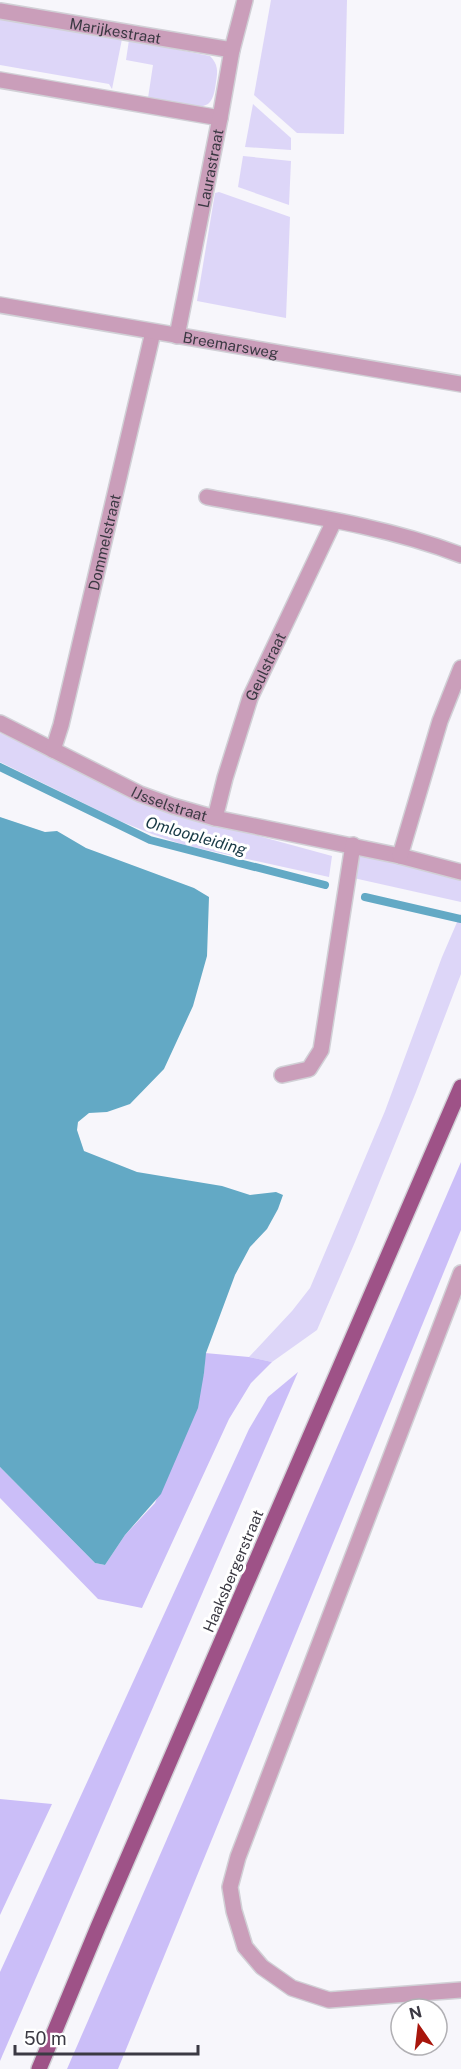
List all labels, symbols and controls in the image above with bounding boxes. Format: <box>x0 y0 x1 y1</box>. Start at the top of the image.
street label: Marijkestraat <box>68 14 163 46</box>
street label: Laurastraat <box>194 127 226 209</box>
street label: Breemarsweg <box>181 328 280 361</box>
street label: Dommelstraat <box>84 492 123 592</box>
street label: Geulstraat <box>242 629 289 703</box>
street label: IJsselstraat <box>129 783 210 824</box>
water label: Omloopleiding <box>143 813 249 860</box>
street label: Haaksbergerstraat <box>200 1507 267 1635</box>
north arrow <box>389 1997 449 2057</box>
text: N <box>407 2002 424 2024</box>
scale bar <box>15 2018 198 2056</box>
text: 50 m <box>24 2028 67 2049</box>

